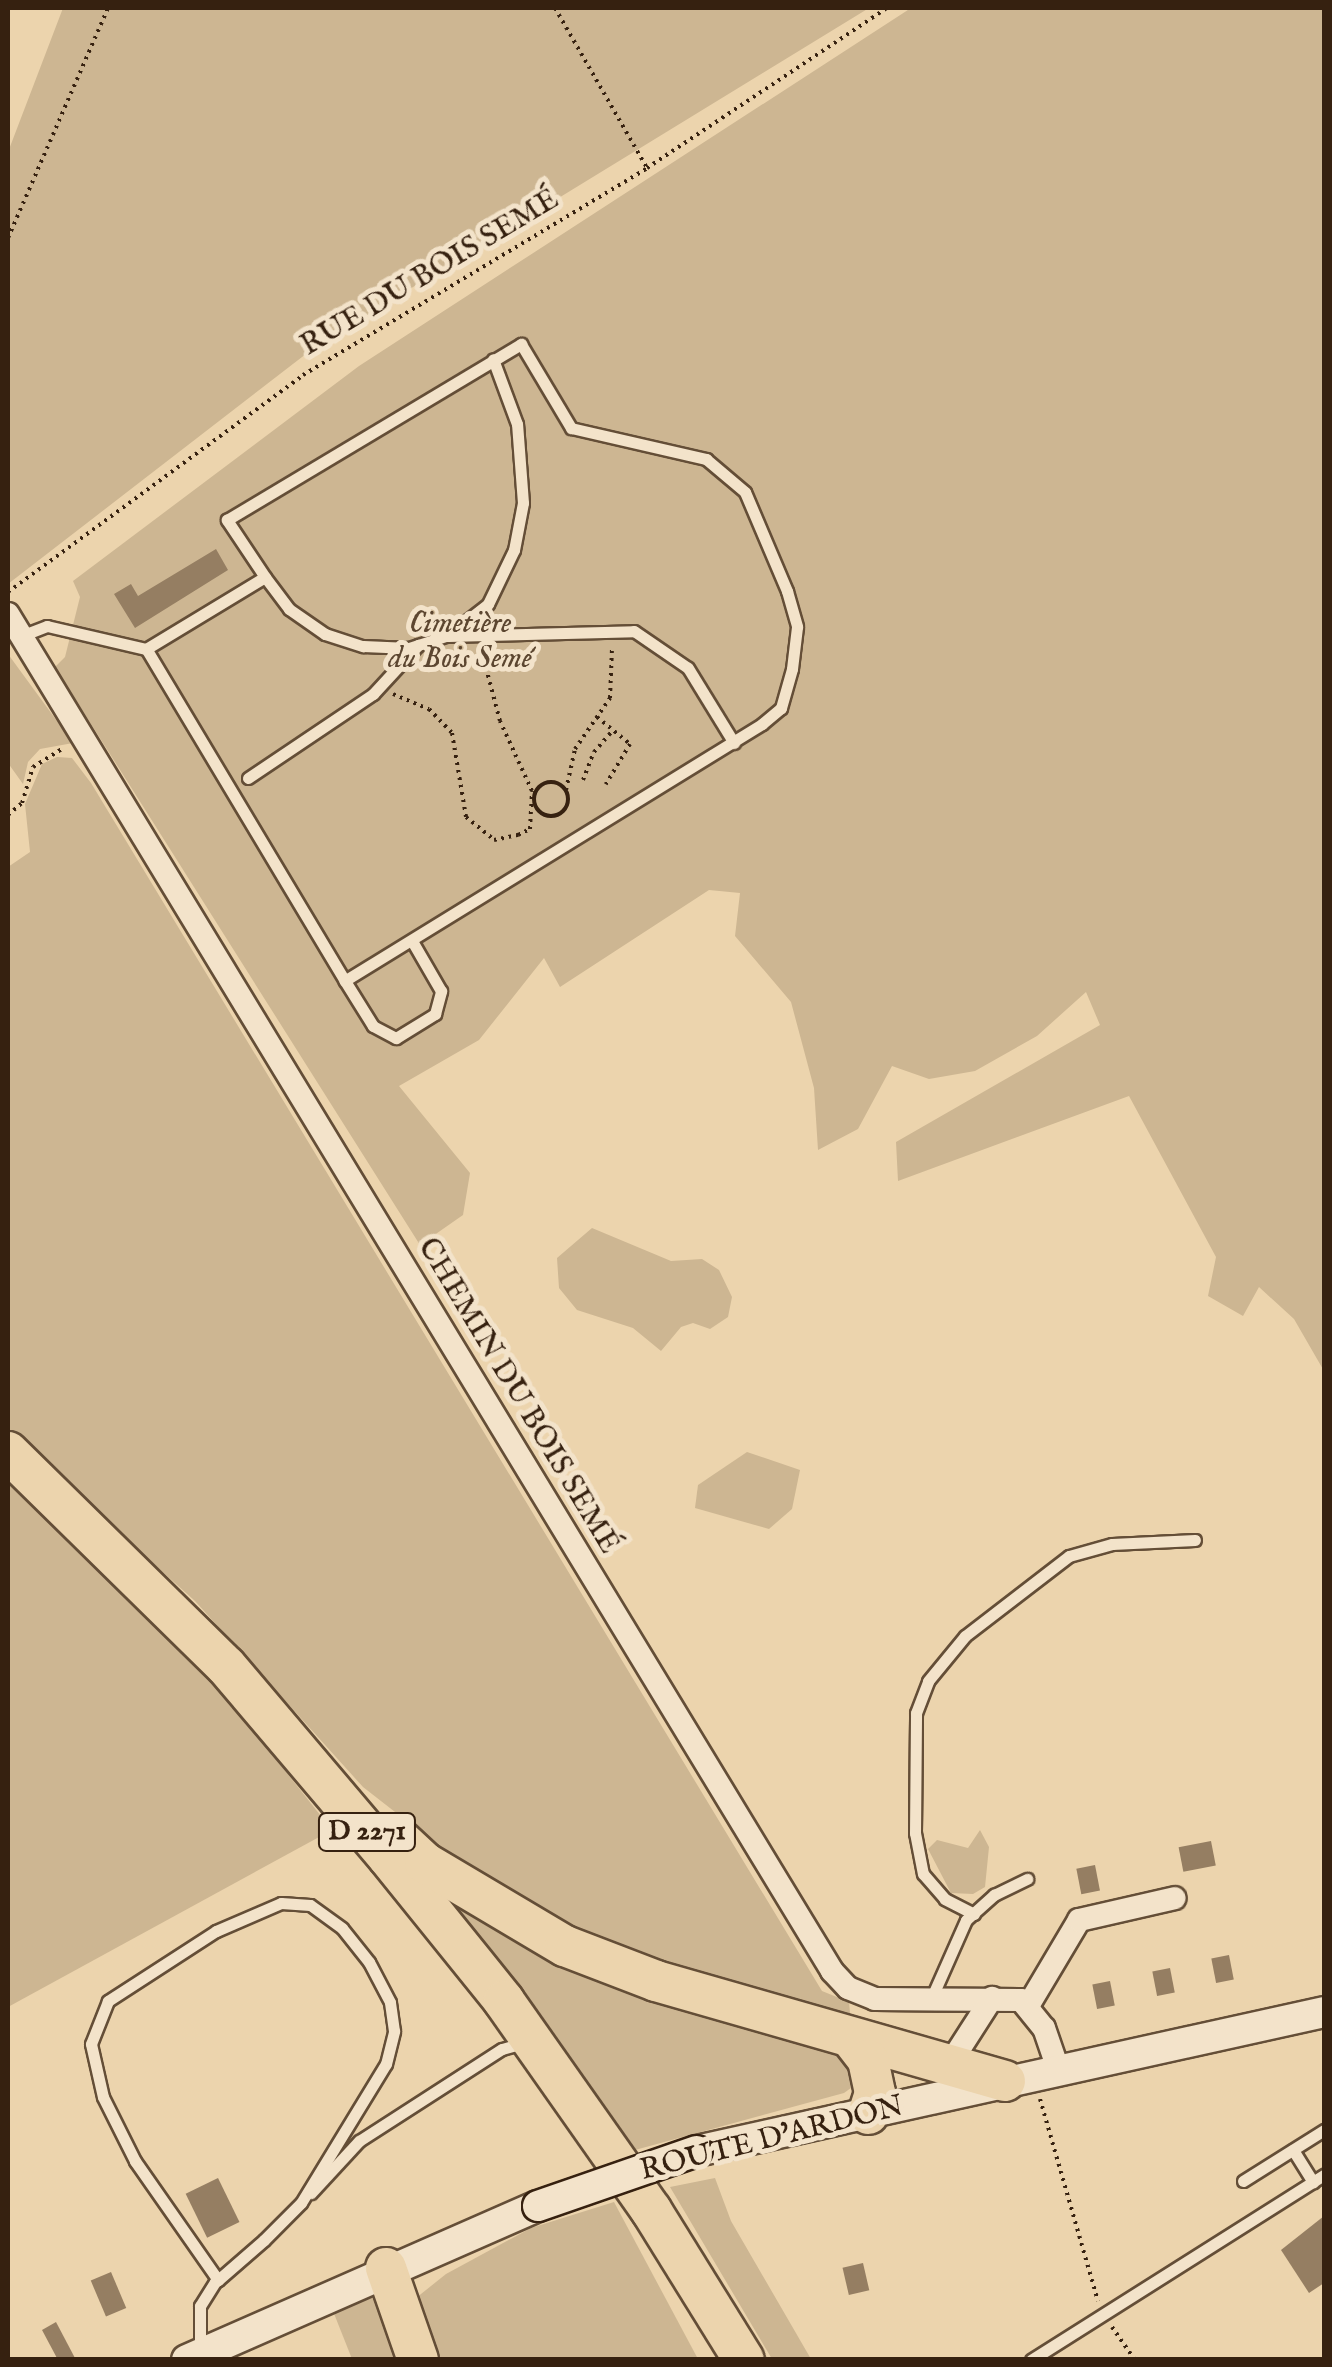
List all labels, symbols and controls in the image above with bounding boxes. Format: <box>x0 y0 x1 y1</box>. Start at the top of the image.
street label: RUE DU BOIS SEMÉ <box>295 182 565 364</box>
park label: Cimetière du Bois Semé <box>388 606 532 676</box>
street label: CHEMIN DU BOIS SEMÉ <box>409 1232 627 1560</box>
road number: D 2271 <box>317 1809 417 1855</box>
street label: ROUTE D'ARDON <box>637 2089 907 2189</box>

